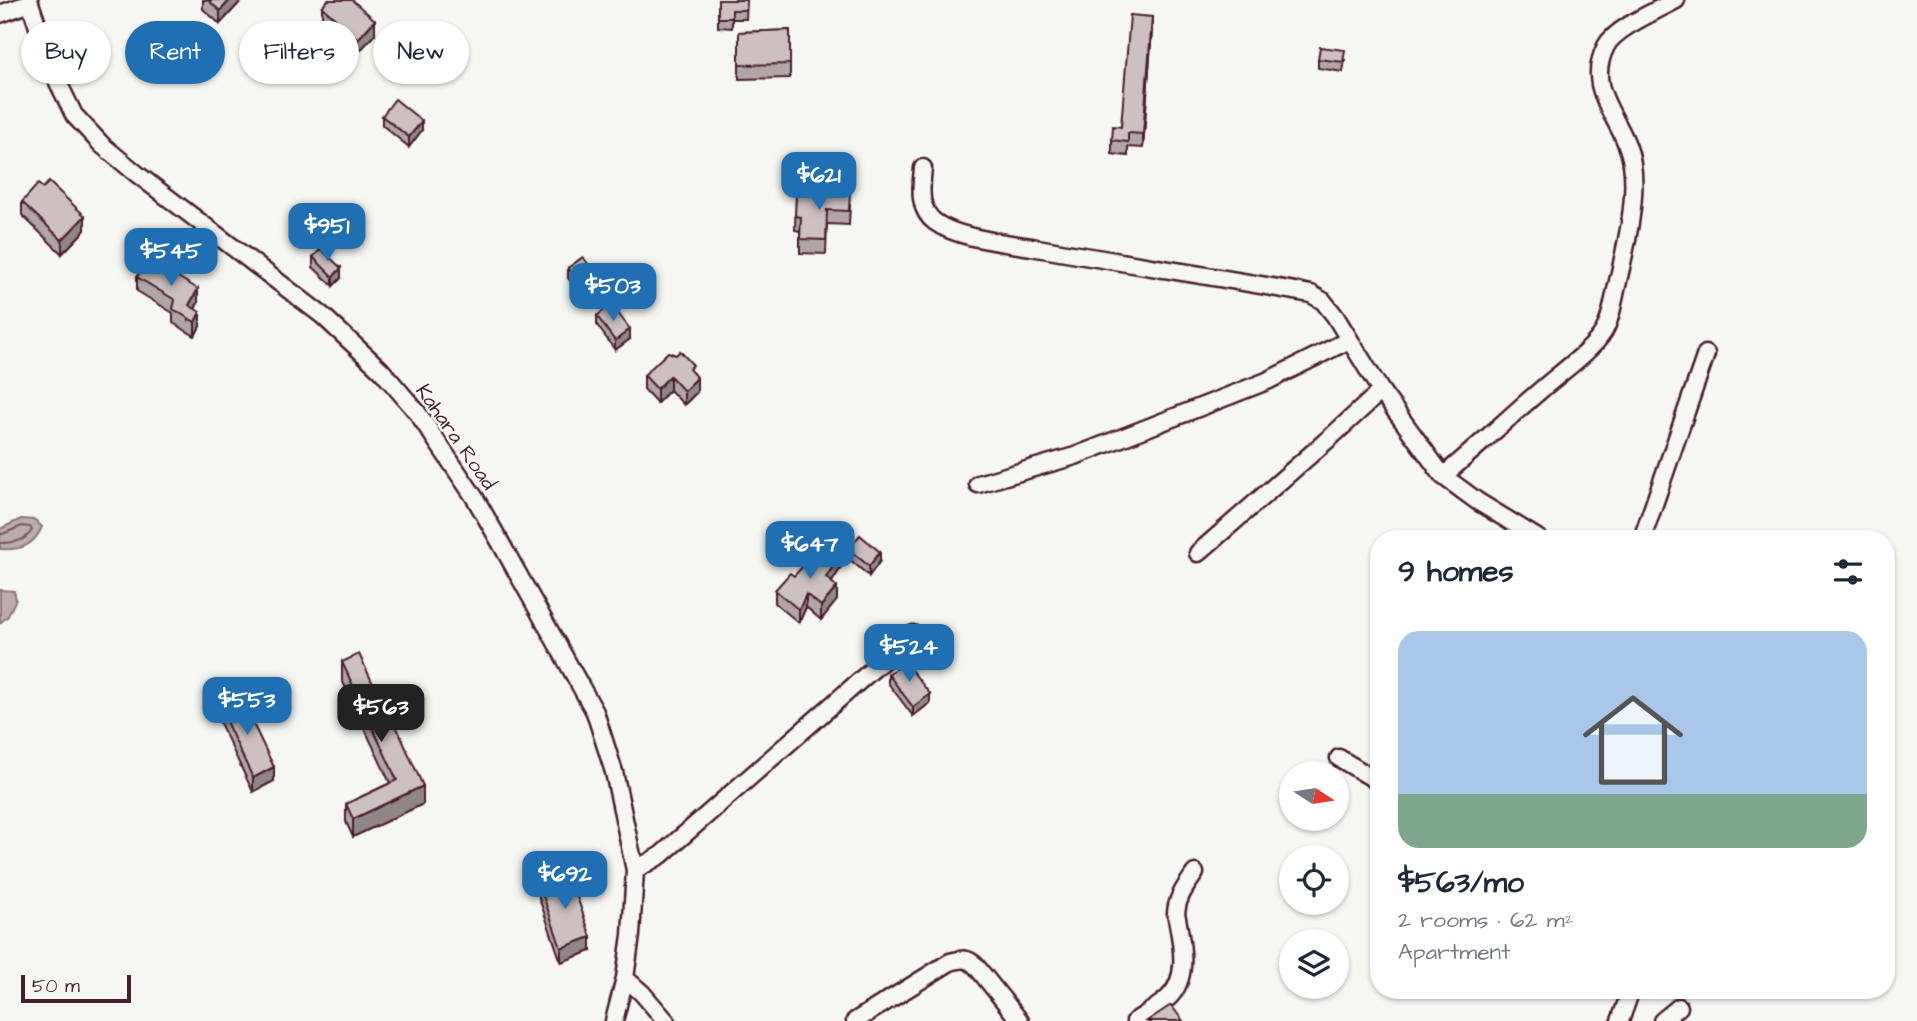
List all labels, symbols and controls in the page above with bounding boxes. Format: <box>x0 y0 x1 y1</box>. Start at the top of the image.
chip: Buy <box>21 21 111 84</box>
chip: Rent <box>125 21 225 84</box>
chip: Filters <box>239 21 359 84</box>
chip: New <box>373 21 469 84</box>
pin: $621 <box>778 152 860 212</box>
text: $621 <box>797 159 841 191</box>
pin: $951 <box>286 204 368 263</box>
text: $951 <box>304 210 350 242</box>
pin: $545 <box>130 229 212 288</box>
text: $545 <box>140 235 202 267</box>
pin: $503 <box>572 264 654 323</box>
text: $503 <box>585 270 641 302</box>
street label: Kahara Road <box>409 378 503 496</box>
pin: $647 <box>769 522 851 581</box>
text: $647 <box>781 528 839 560</box>
text: 9 homes <box>1398 551 1513 593</box>
icon: filters <box>1829 553 1867 591</box>
pin: $524 <box>868 624 950 684</box>
text: $524 <box>880 631 938 663</box>
icon: home <box>1570 677 1696 803</box>
pin: $553 <box>206 678 288 737</box>
text: $553 <box>218 684 276 716</box>
pin: $563 <box>340 684 422 744</box>
text: $563 <box>353 691 409 723</box>
north arrow <box>1279 761 1349 831</box>
map controls <box>1279 761 1349 999</box>
button: locate <box>1279 845 1349 915</box>
pin: $692 <box>524 852 606 911</box>
text: $692 <box>538 858 592 890</box>
text: $563/mo <box>1398 862 1524 904</box>
text: 2 rooms · 62 m² <box>1398 904 1573 936</box>
button: layers <box>1279 929 1349 999</box>
text: Apartment <box>1398 936 1510 968</box>
scale bar <box>21 972 131 1004</box>
text: 50 m <box>32 973 80 1000</box>

